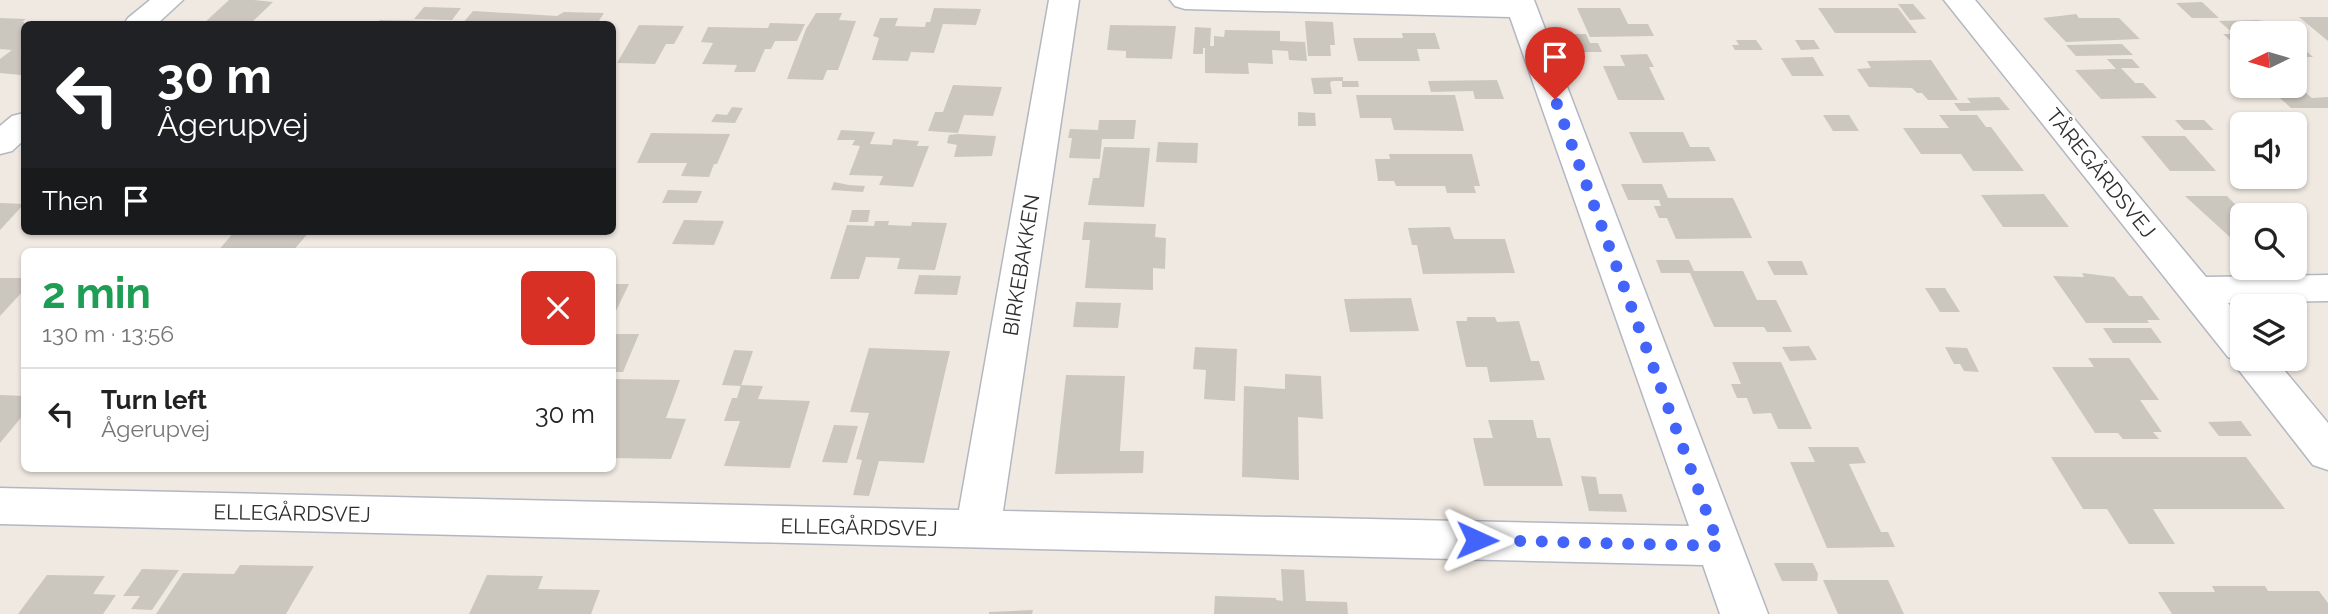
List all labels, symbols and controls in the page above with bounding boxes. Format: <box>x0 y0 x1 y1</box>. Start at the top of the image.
north arrow <box>2230 21 2306 98</box>
map controls <box>2230 21 2307 371</box>
pin <box>1525 27 1585 99</box>
icon: arrive <box>1536 38 1574 76</box>
text: 30 m <box>157 47 272 104</box>
icon: left <box>42 49 133 140</box>
street label: TÅREGÅRDSVEJ <box>2041 103 2161 243</box>
text: Ågerupvej <box>157 106 309 143</box>
button: sound <box>2230 112 2307 189</box>
icon: arrive <box>117 182 155 220</box>
text: Then <box>42 186 103 216</box>
street label: BIRKEBAKKEN <box>997 192 1045 338</box>
button: search <box>2230 203 2307 280</box>
text: 2 min <box>42 269 151 318</box>
button: close <box>521 271 595 345</box>
button: layers <box>2230 294 2307 371</box>
text: 130 m · 13:56 <box>42 320 174 347</box>
text: Turn left <box>101 385 207 415</box>
icon: left <box>42 395 80 433</box>
text: 30 m <box>535 399 595 429</box>
text: Ågerupvej <box>101 415 210 442</box>
street label: ELLEGÅRDSVEJ <box>213 499 371 527</box>
position arrow <box>1440 503 1514 577</box>
street label: ELLEGÅRDSVEJ <box>780 513 938 541</box>

